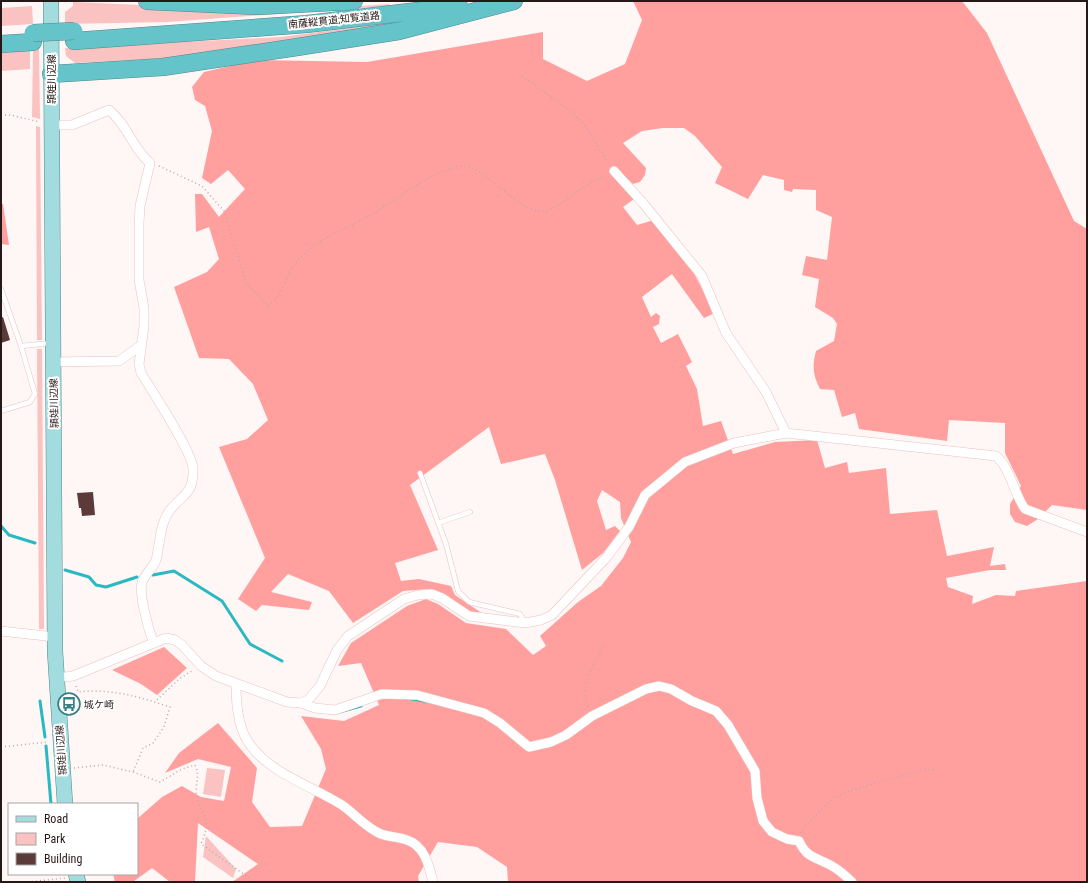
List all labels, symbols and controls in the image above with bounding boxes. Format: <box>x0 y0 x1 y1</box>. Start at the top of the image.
street label: 南薩縦貫道;知覧道路 <box>288 10 380 30</box>
street label: 頴娃川辺線 <box>46 54 57 104</box>
street label: 頴娃川辺線 <box>48 378 60 428</box>
bus stop icon: 城ケ崎 <box>56 691 82 717</box>
place label: 城ケ崎 <box>84 699 114 710</box>
street label: 頴娃川辺線 <box>54 725 68 775</box>
legend <box>8 803 138 875</box>
text: Road <box>44 812 68 826</box>
text: Park <box>44 832 66 846</box>
text: Building <box>44 852 82 866</box>

